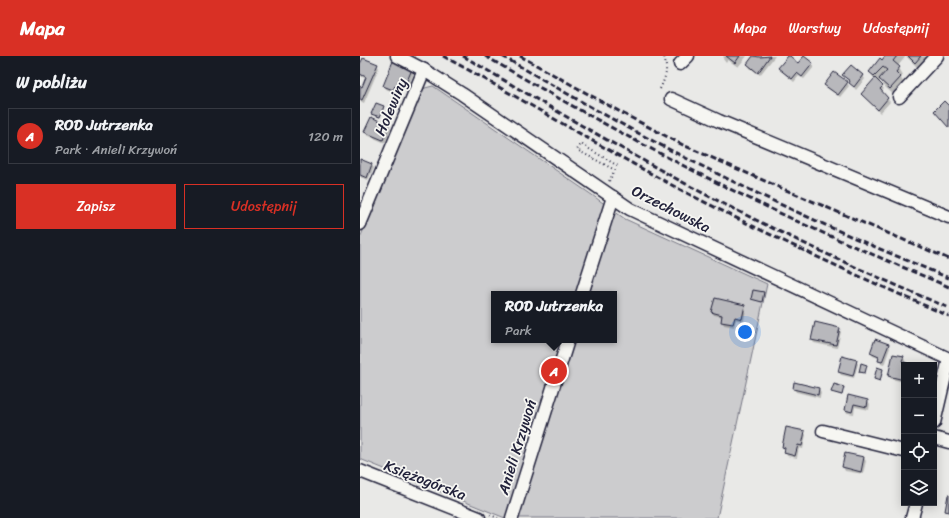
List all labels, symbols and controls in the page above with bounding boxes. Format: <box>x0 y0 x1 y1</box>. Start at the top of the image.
text: Mapa <box>20 12 65 45</box>
text: Mapa <box>734 16 766 41</box>
text: Warstwy <box>788 16 841 41</box>
text: Udostępnij <box>863 16 929 41</box>
text: W pobliżu <box>16 67 87 97</box>
street label: Holewiny <box>367 74 415 140</box>
text: ROD Jutrzenka <box>55 112 153 138</box>
text: A <box>26 125 34 148</box>
text: 120 m <box>308 125 343 148</box>
text: Park · Anieli Krzywoń <box>55 138 177 161</box>
street label: Orzechowska <box>627 178 715 240</box>
button: Zapisz <box>16 184 176 229</box>
button: Udostępnij <box>184 184 344 229</box>
popup <box>491 291 617 343</box>
text: ROD Jutrzenka <box>505 293 603 319</box>
text: Park <box>505 319 532 342</box>
your location <box>735 322 755 342</box>
pin: A <box>541 356 567 386</box>
map controls <box>901 362 937 506</box>
button: + <box>901 362 937 398</box>
street label: Anieli Krzywoń <box>490 395 544 499</box>
button: − <box>901 398 937 434</box>
button: locate <box>901 434 937 470</box>
street label: Księżogórska <box>380 452 470 508</box>
button: layers <box>901 470 937 506</box>

